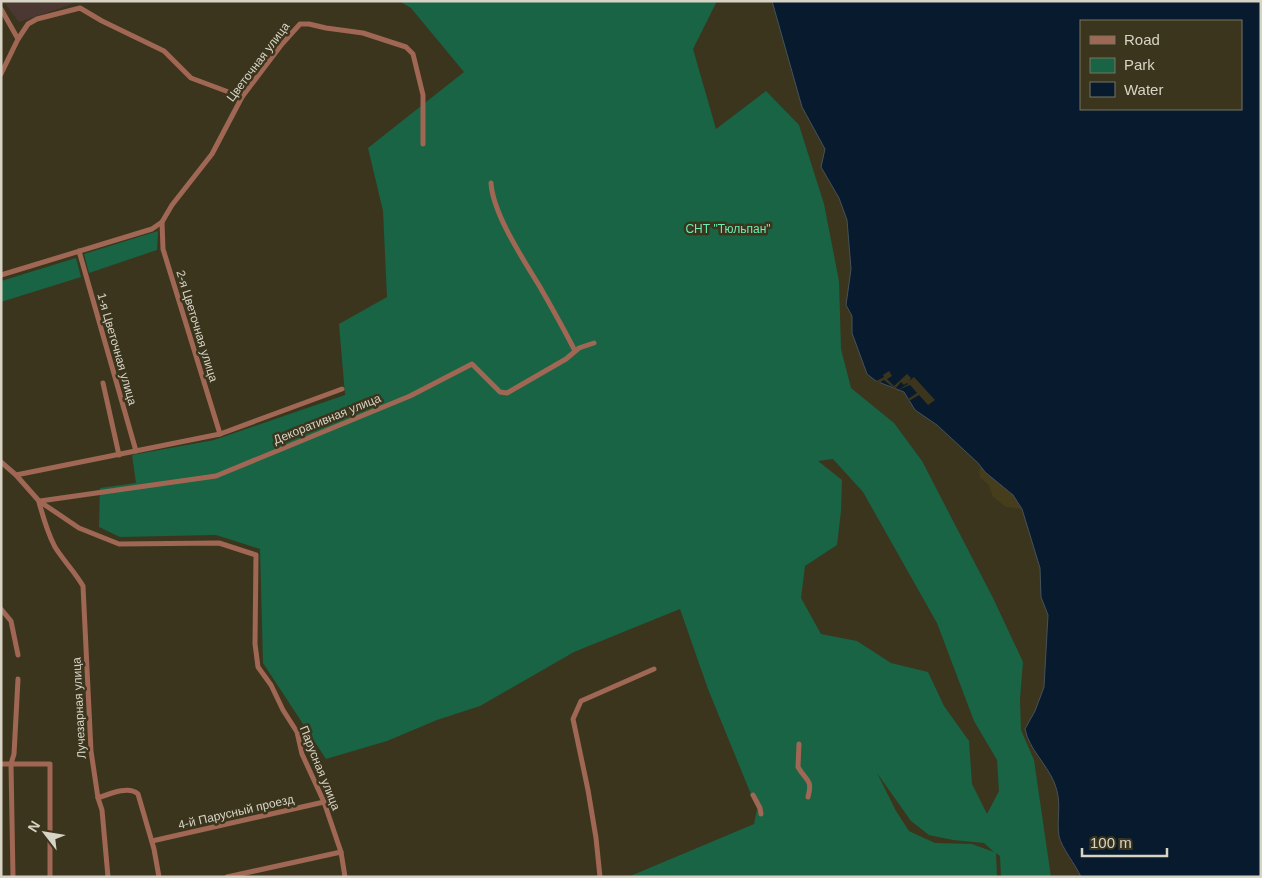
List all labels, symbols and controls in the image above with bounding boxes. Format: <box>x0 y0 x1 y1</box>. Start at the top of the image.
street label: Цветочная улица <box>224 19 293 104</box>
legend <box>1080 20 1242 110</box>
text: Road <box>1124 31 1160 48</box>
text: Park <box>1124 56 1155 73</box>
text: Water <box>1124 81 1163 98</box>
park label: СНТ "Тюльпан" <box>685 222 771 236</box>
street label: 2-я Цветочная улица <box>173 268 221 384</box>
street label: 1-я Цветочная улица <box>94 291 140 407</box>
street label: Декоративная улица <box>271 391 383 447</box>
street label: Лучезарная улица <box>69 657 89 759</box>
street label: Парусная улица <box>297 724 343 813</box>
street label: 4-й Парусный проезд <box>177 792 295 832</box>
north arrow <box>20 808 70 858</box>
text: N <box>24 818 43 835</box>
scale bar <box>1082 826 1167 858</box>
text: 100 m <box>1090 834 1132 851</box>

